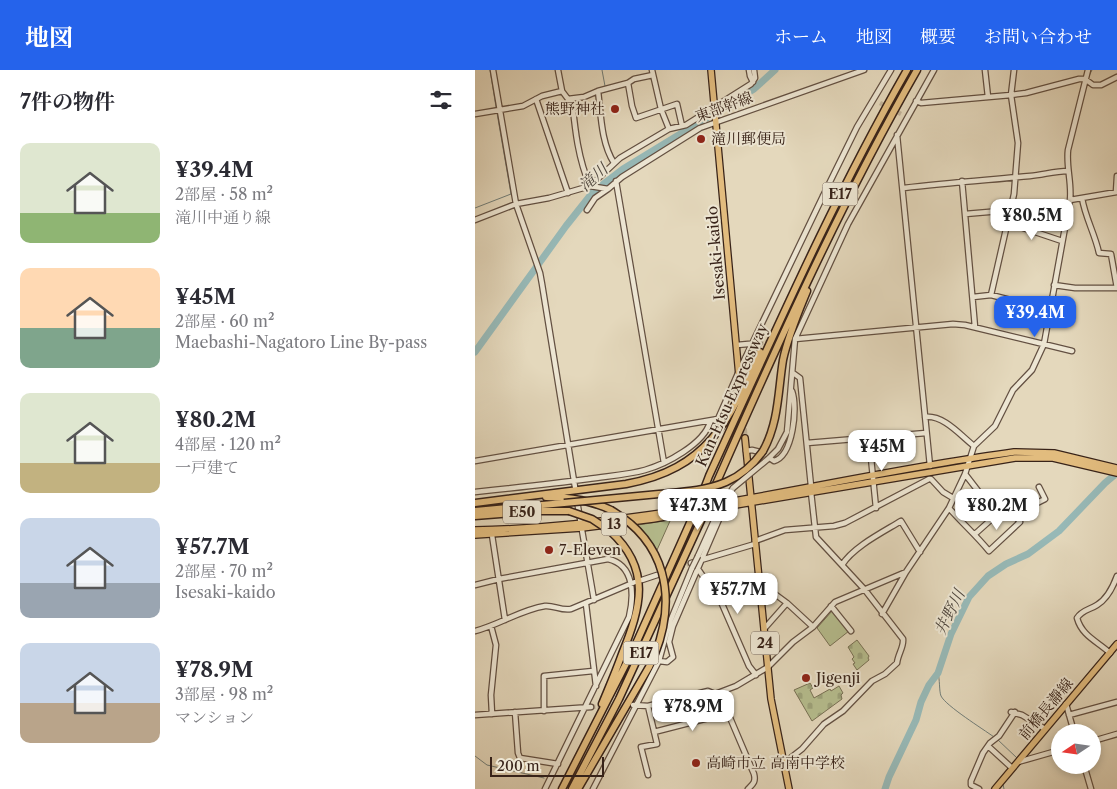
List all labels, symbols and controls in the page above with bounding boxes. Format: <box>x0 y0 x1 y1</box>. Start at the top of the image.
text: 地図 <box>25 23 73 52</box>
text: ホーム <box>774 26 828 48</box>
text: 地図 <box>856 26 892 48</box>
text: 概要 <box>920 26 956 48</box>
text: お問い合わせ <box>984 26 1092 48</box>
icon: filters <box>427 86 455 114</box>
street label: 東部幹線 <box>692 87 755 126</box>
text: 7件の物件 <box>20 89 115 114</box>
place label: 熊野神社 <box>545 99 605 118</box>
marker: 熊野神社 <box>609 103 621 115</box>
place label: 滝川郵便局 <box>711 129 786 148</box>
marker: 滝川郵便局 <box>695 133 707 145</box>
text: ¥39.4M <box>175 157 254 182</box>
water label: 滝川 <box>574 158 613 195</box>
icon: home <box>60 163 120 223</box>
road number: E17 <box>823 182 857 206</box>
text: 2部屋 · 58 m² <box>175 184 273 204</box>
pin: ¥80.5M <box>991 198 1073 241</box>
street label: Isesaki-kaido <box>702 205 729 301</box>
text: ¥80.5M <box>1001 205 1063 225</box>
text: 滝川中通り線 <box>175 207 271 227</box>
text: ¥45M <box>175 284 236 309</box>
icon: home <box>60 288 120 348</box>
pin: ¥39.4M <box>994 296 1076 338</box>
text: ¥39.4M <box>1005 302 1065 322</box>
text: 2部屋 · 60 m² <box>175 311 274 331</box>
street label: Kan-Etsu Expressway <box>691 320 772 469</box>
text: Maebashi-Nagatoro Line By-pass <box>175 332 427 352</box>
text: ¥80.2M <box>175 407 256 432</box>
icon: home <box>60 413 120 473</box>
pin: ¥45M <box>852 430 912 472</box>
text: 4部屋 · 120 m² <box>175 434 281 454</box>
text: ¥45M <box>859 436 905 456</box>
text: 一戸建て <box>175 457 239 477</box>
pin: ¥47.3M <box>657 488 739 531</box>
pin: ¥80.2M <box>956 488 1038 531</box>
text: ¥47.3M <box>669 495 727 515</box>
text: ¥80.2M <box>966 495 1028 515</box>
road number: E50 <box>503 501 541 524</box>
road number: 13 <box>601 512 627 536</box>
text: ¥57.7M <box>175 534 250 559</box>
icon: home <box>60 538 120 598</box>
place label: 7-Eleven <box>559 540 622 559</box>
marker: 7-Eleven <box>543 544 555 556</box>
text: 2部屋 · 70 m² <box>175 561 273 581</box>
pin: ¥57.7M <box>697 572 779 615</box>
text: ¥57.7M <box>710 579 766 599</box>
text: Isesaki-kaido <box>175 582 275 602</box>
water label: 井野川 <box>929 584 969 638</box>
road number: 24 <box>751 632 779 654</box>
road number: E17 <box>623 642 659 664</box>
text: ¥78.9M <box>175 657 253 682</box>
icon: home <box>60 663 120 723</box>
place label: Jigenji <box>814 668 861 687</box>
marker: Jigenji <box>800 672 812 684</box>
street label: 前橋長瀞線 <box>1014 674 1077 744</box>
text: 3部屋 · 98 m² <box>175 684 273 704</box>
pin: ¥78.9M <box>652 690 734 732</box>
text: ¥78.9M <box>663 696 723 716</box>
text: マンション <box>175 707 254 727</box>
north arrow <box>1051 724 1101 774</box>
map controls <box>1051 724 1101 774</box>
place label: 高崎市立 高南中学校 <box>706 753 845 772</box>
scale bar <box>490 754 604 777</box>
text: 200 m <box>497 757 540 775</box>
marker: 高崎市立 高南中学校 <box>690 757 702 769</box>

